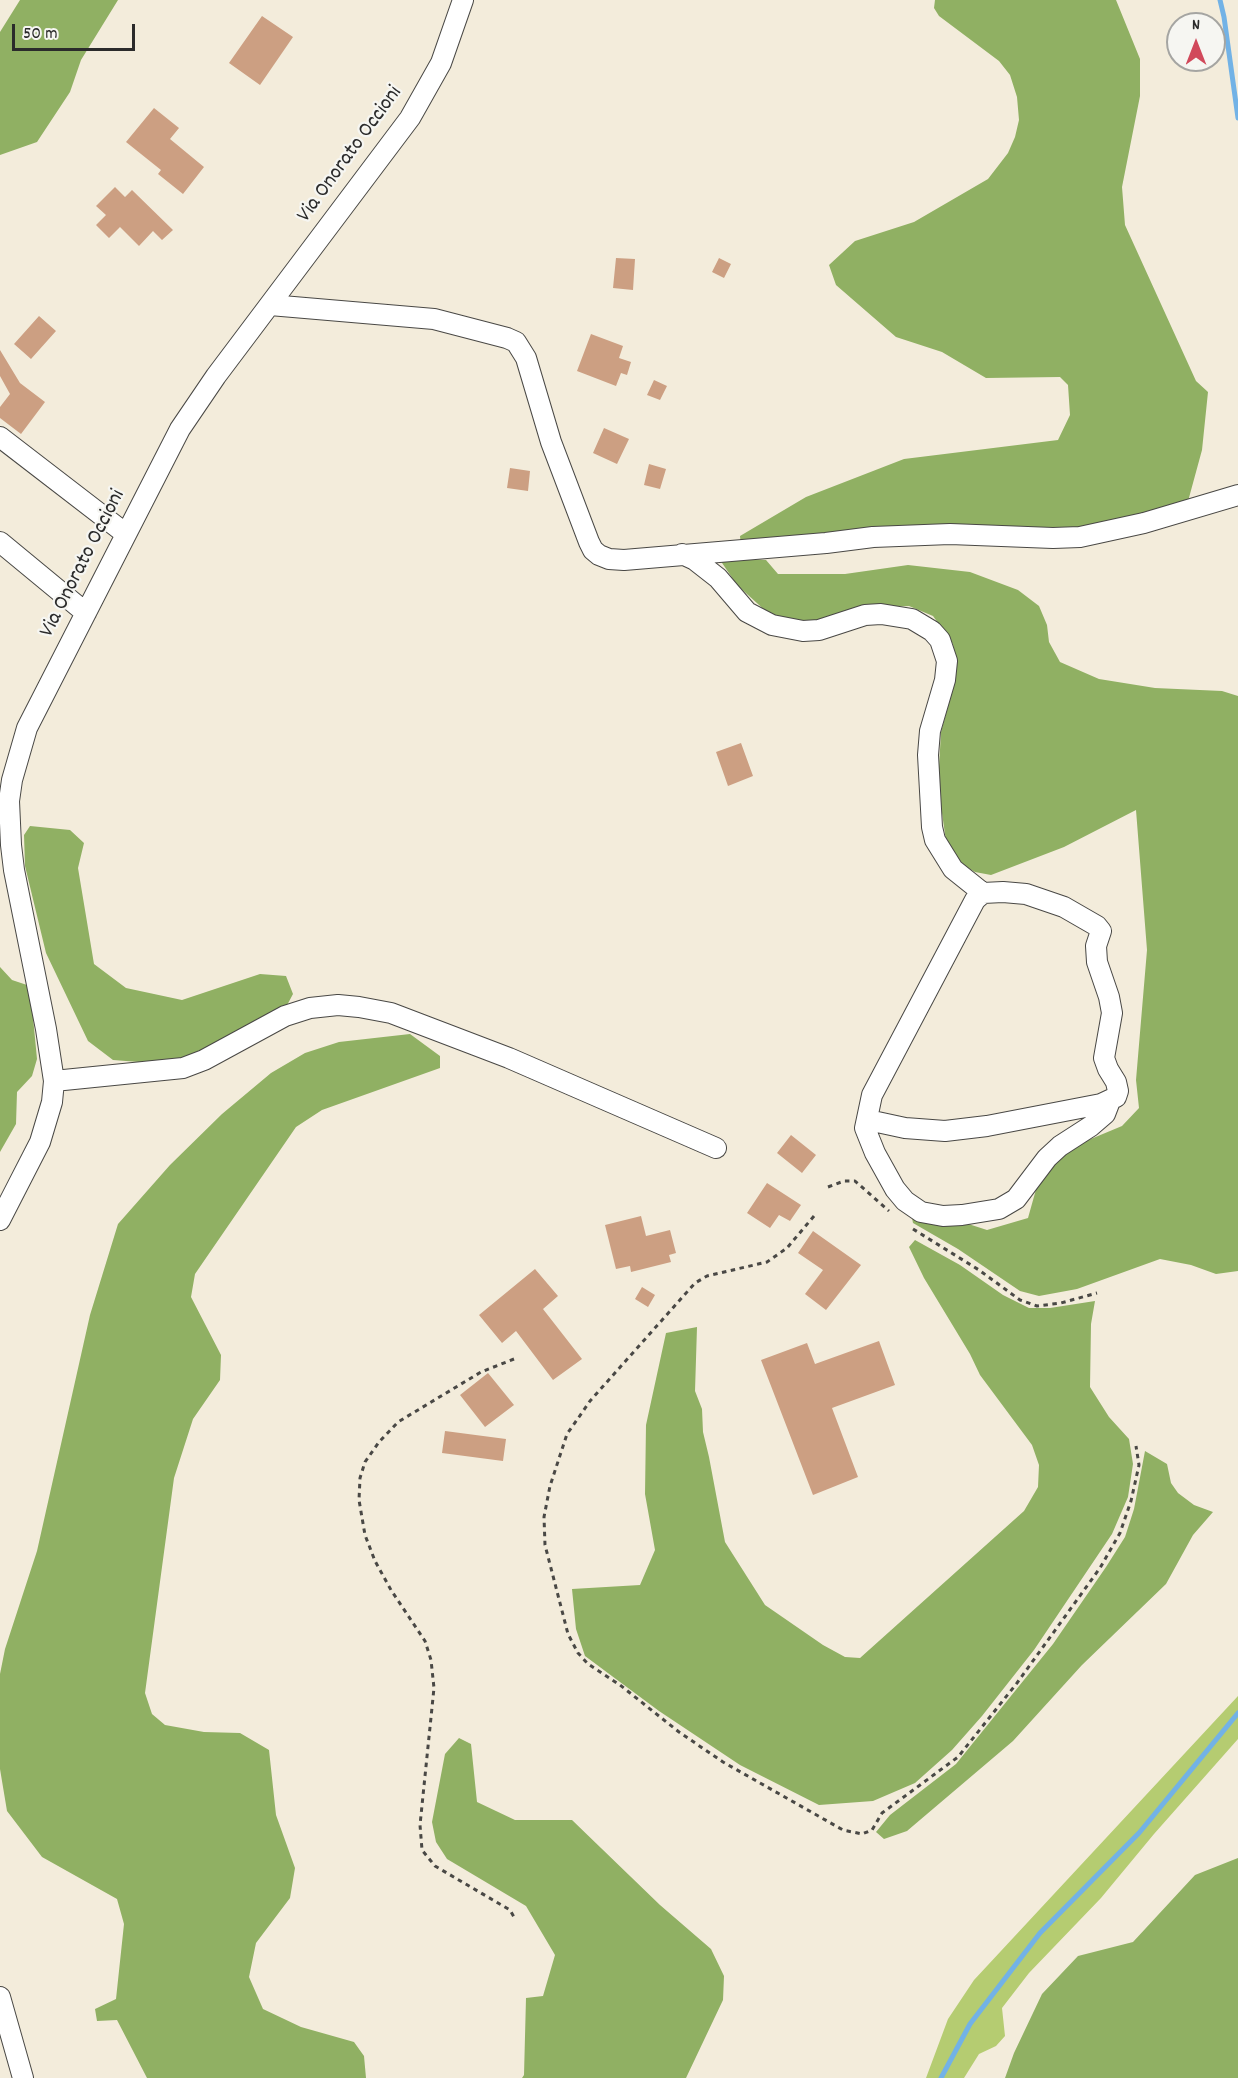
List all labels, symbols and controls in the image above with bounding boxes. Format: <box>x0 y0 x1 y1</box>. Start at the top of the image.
scale bar <box>15 12 138 50</box>
north arrow <box>1166 12 1226 72</box>
text: N <box>1192 14 1200 37</box>
text: 50 m <box>23 22 58 47</box>
street label: Via Onorato Occioni <box>293 82 409 228</box>
street label: Via Onorato Occioni <box>35 486 133 642</box>

